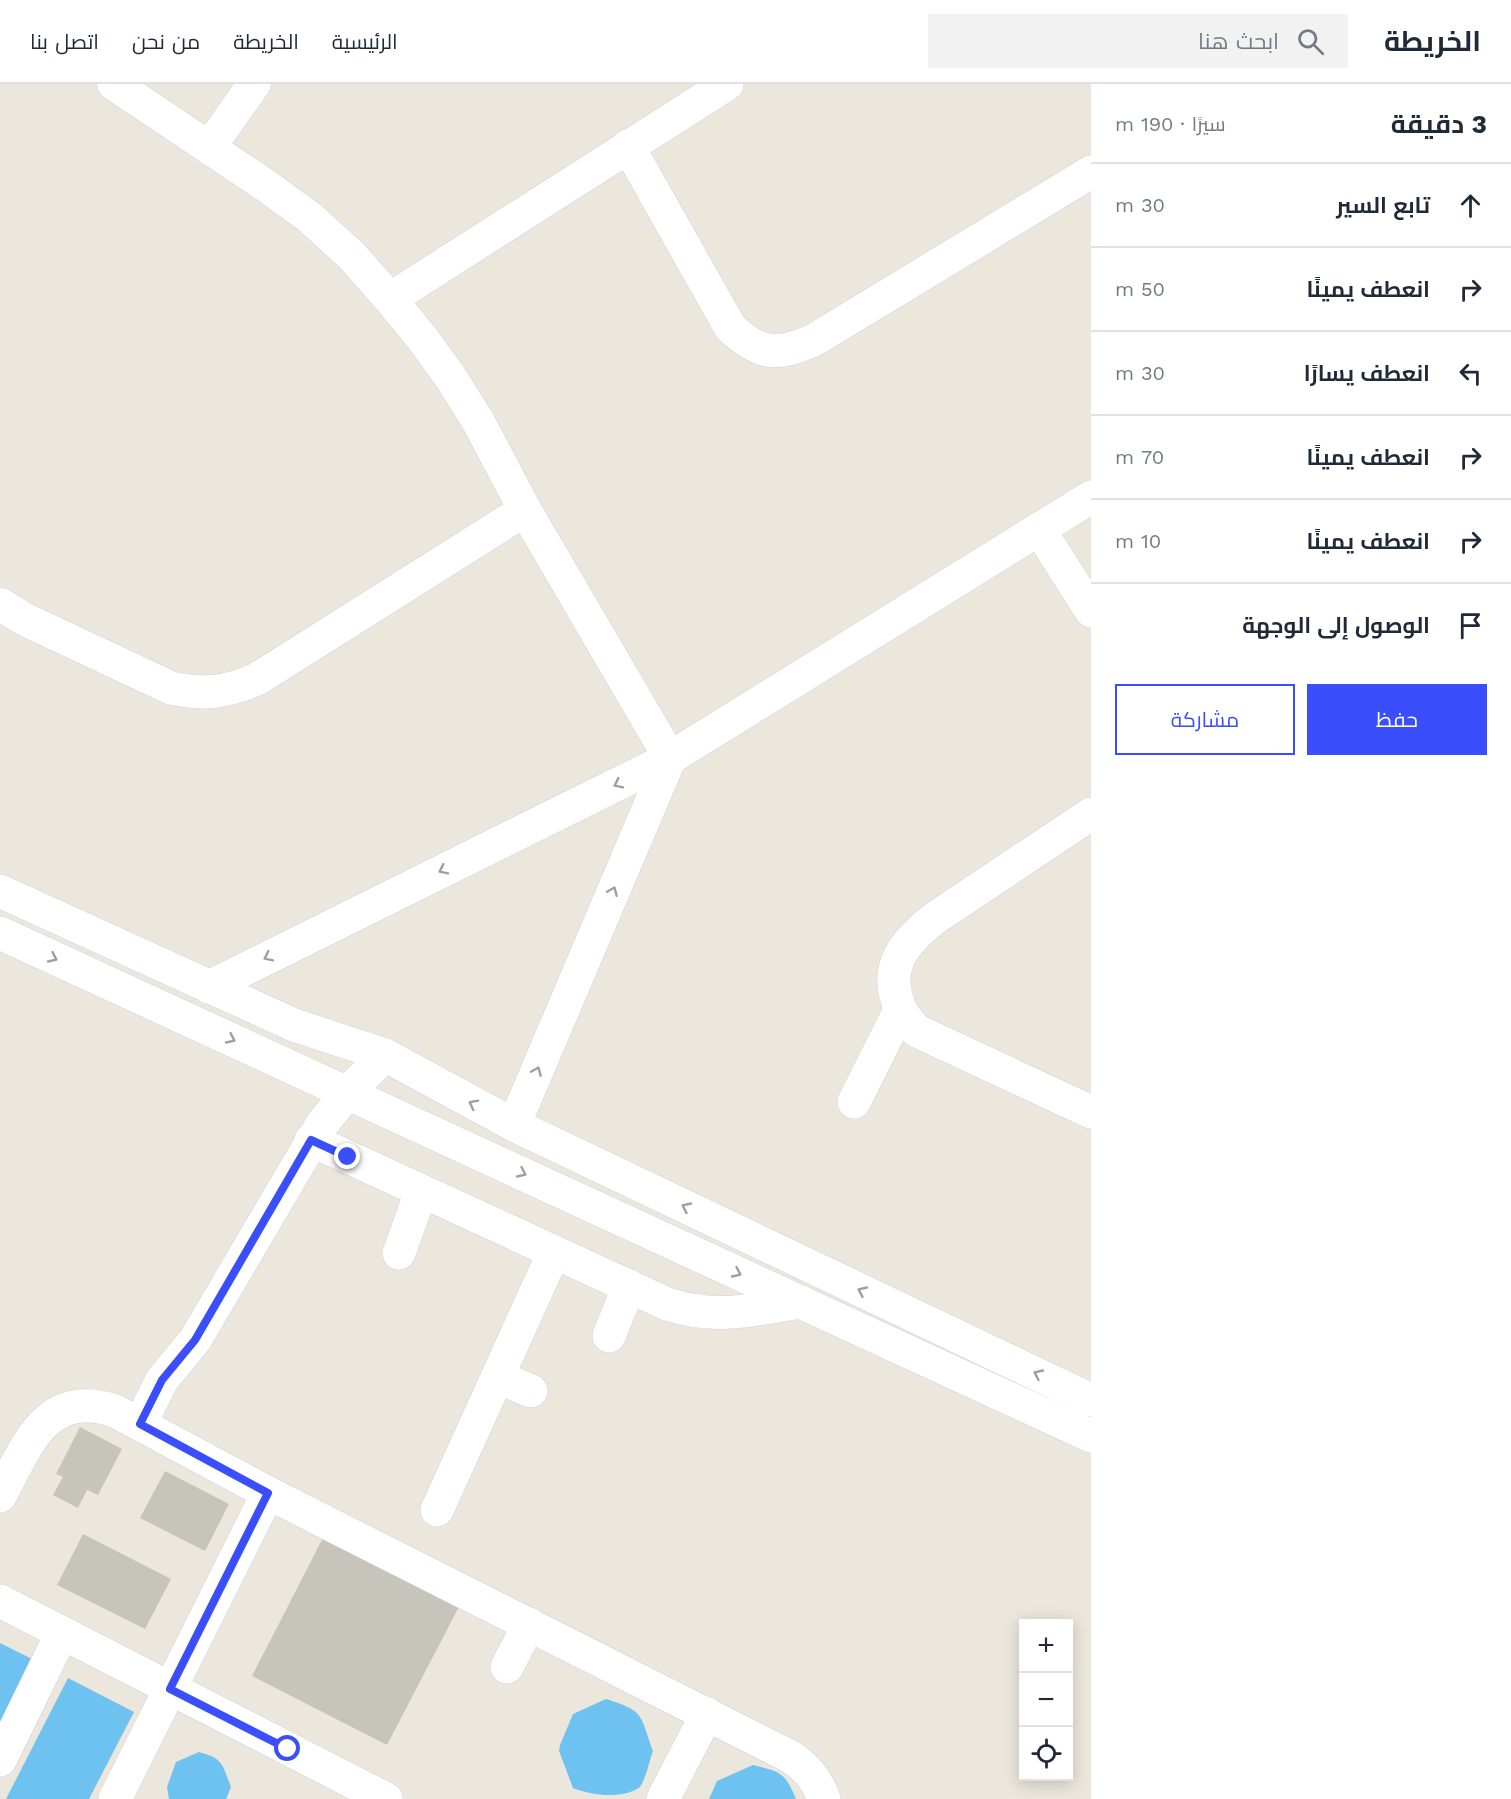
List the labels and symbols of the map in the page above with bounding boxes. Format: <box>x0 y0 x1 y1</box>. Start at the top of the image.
one-way arrow <box>613 776 624 788</box>
one-way arrow <box>438 863 449 875</box>
one-way arrow <box>606 887 618 898</box>
one-way arrow <box>47 950 58 962</box>
one-way arrow <box>264 950 275 961</box>
one-way arrow <box>224 1031 235 1043</box>
one-way arrow <box>530 1066 542 1077</box>
one-way arrow <box>468 1099 479 1111</box>
route end <box>334 1143 360 1169</box>
one-way arrow <box>516 1165 527 1177</box>
one-way arrow <box>682 1202 693 1214</box>
one-way arrow <box>731 1265 742 1277</box>
one-way arrow <box>858 1286 869 1298</box>
one-way arrow <box>1034 1370 1045 1382</box>
route start <box>274 1735 300 1761</box>

